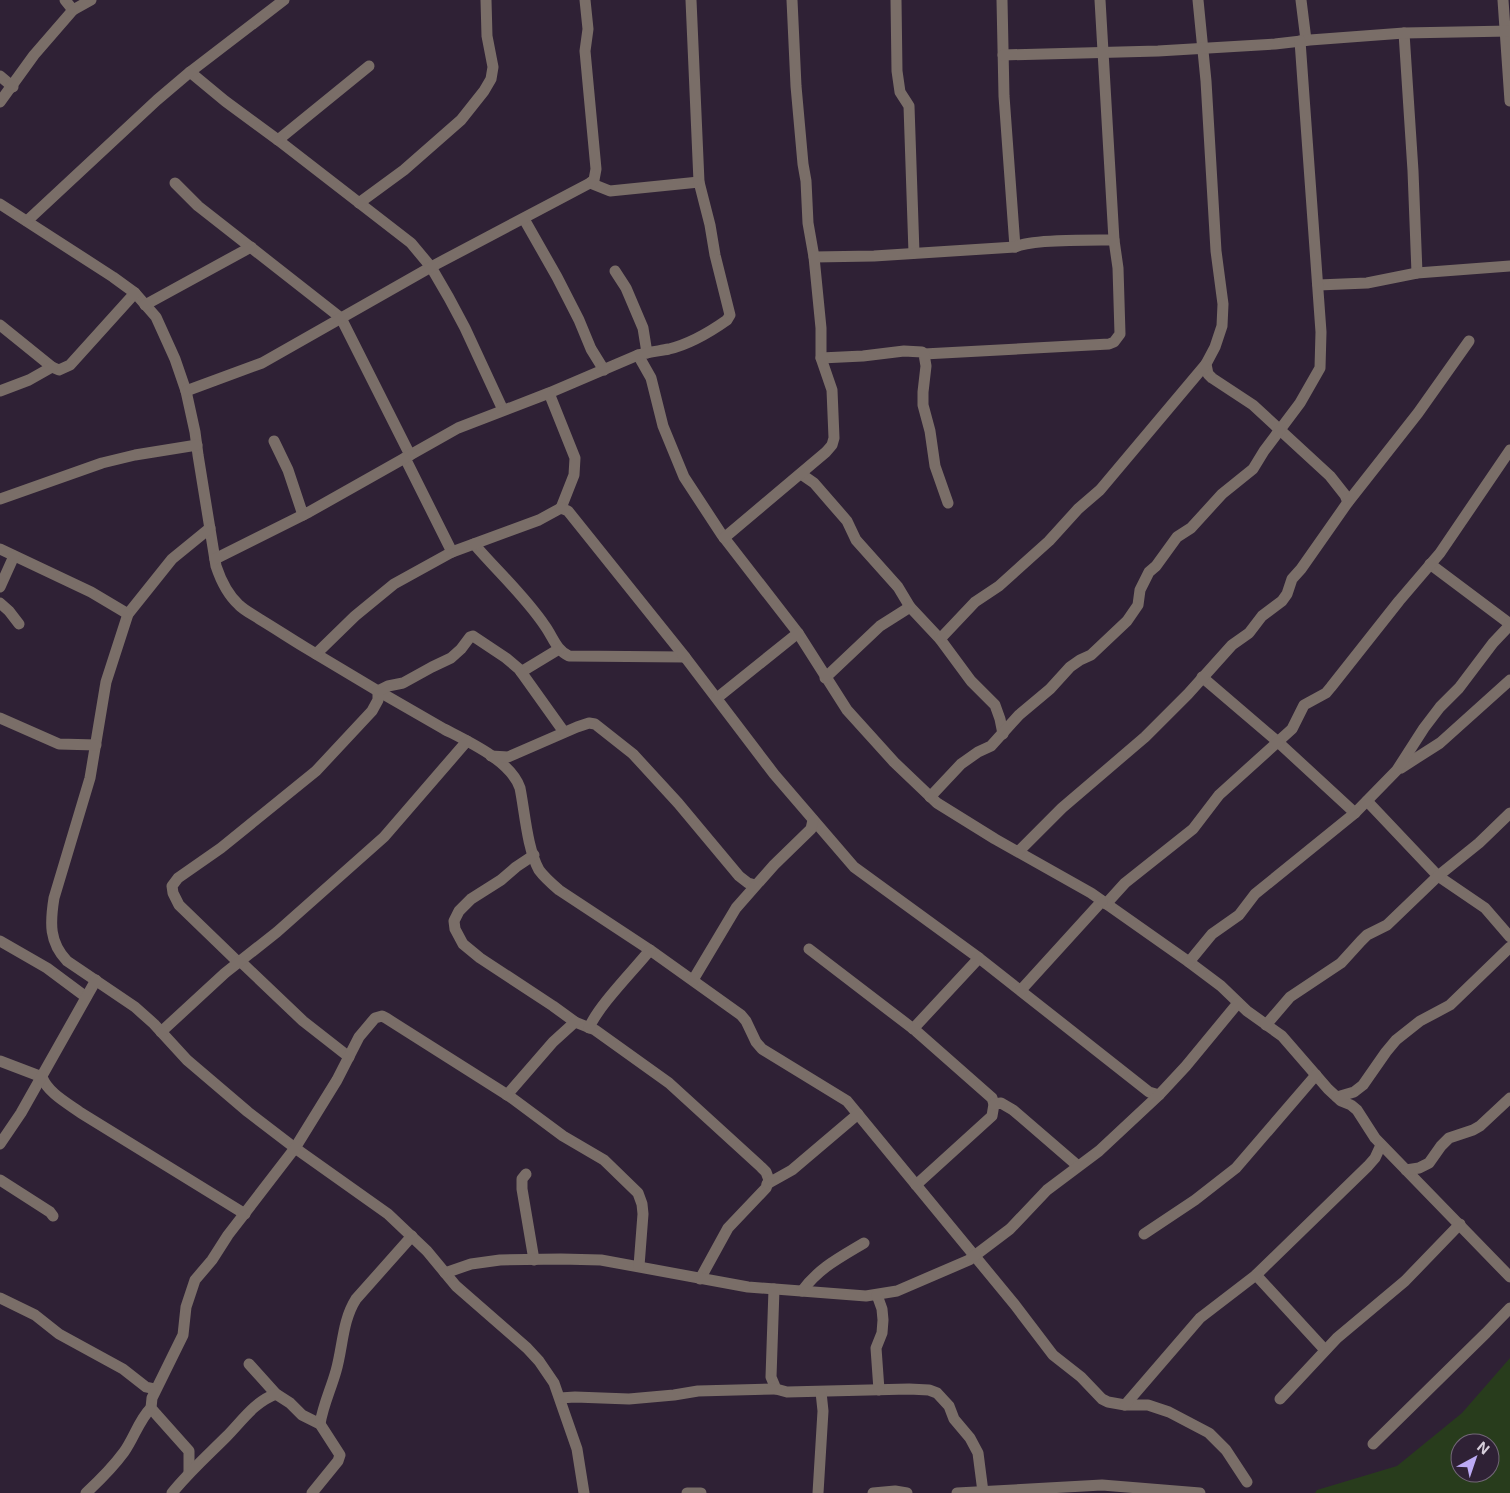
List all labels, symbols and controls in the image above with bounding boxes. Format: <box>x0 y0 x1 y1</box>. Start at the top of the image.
north arrow <box>1450 1433 1500 1483</box>
text: N <box>1474 1438 1493 1458</box>

